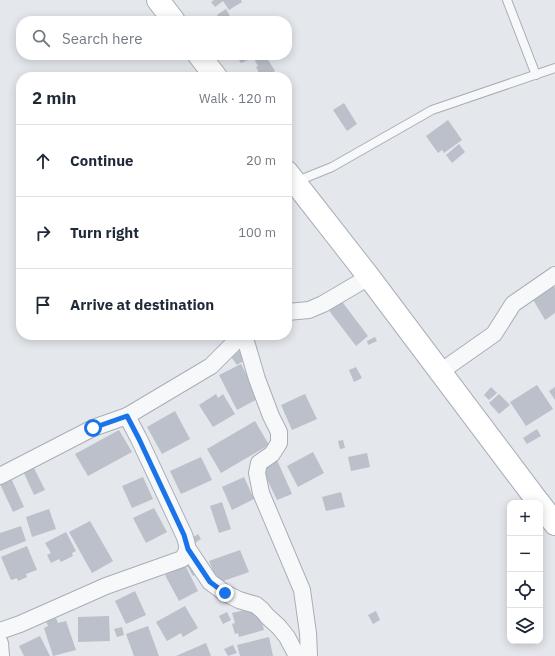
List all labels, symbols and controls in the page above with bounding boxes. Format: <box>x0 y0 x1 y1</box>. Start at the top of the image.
search box <box>16 16 292 60</box>
icon: search <box>30 27 52 49</box>
text: Search here <box>62 29 142 48</box>
text: 2 min <box>32 87 76 109</box>
text: Walk · 120 m <box>199 90 276 107</box>
icon: ahead <box>32 150 54 172</box>
text: Continue <box>70 151 134 170</box>
text: 20 m <box>246 152 276 169</box>
icon: right <box>32 222 54 244</box>
text: Turn right <box>70 223 139 242</box>
text: 100 m <box>238 224 276 241</box>
icon: arrive <box>32 294 54 316</box>
text: Arrive at destination <box>70 295 214 314</box>
route start <box>84 419 102 437</box>
map controls <box>507 500 543 644</box>
button: + <box>507 500 543 536</box>
button: − <box>507 536 543 572</box>
button: locate <box>507 572 543 608</box>
route end <box>216 584 234 602</box>
button: layers <box>507 608 543 644</box>

